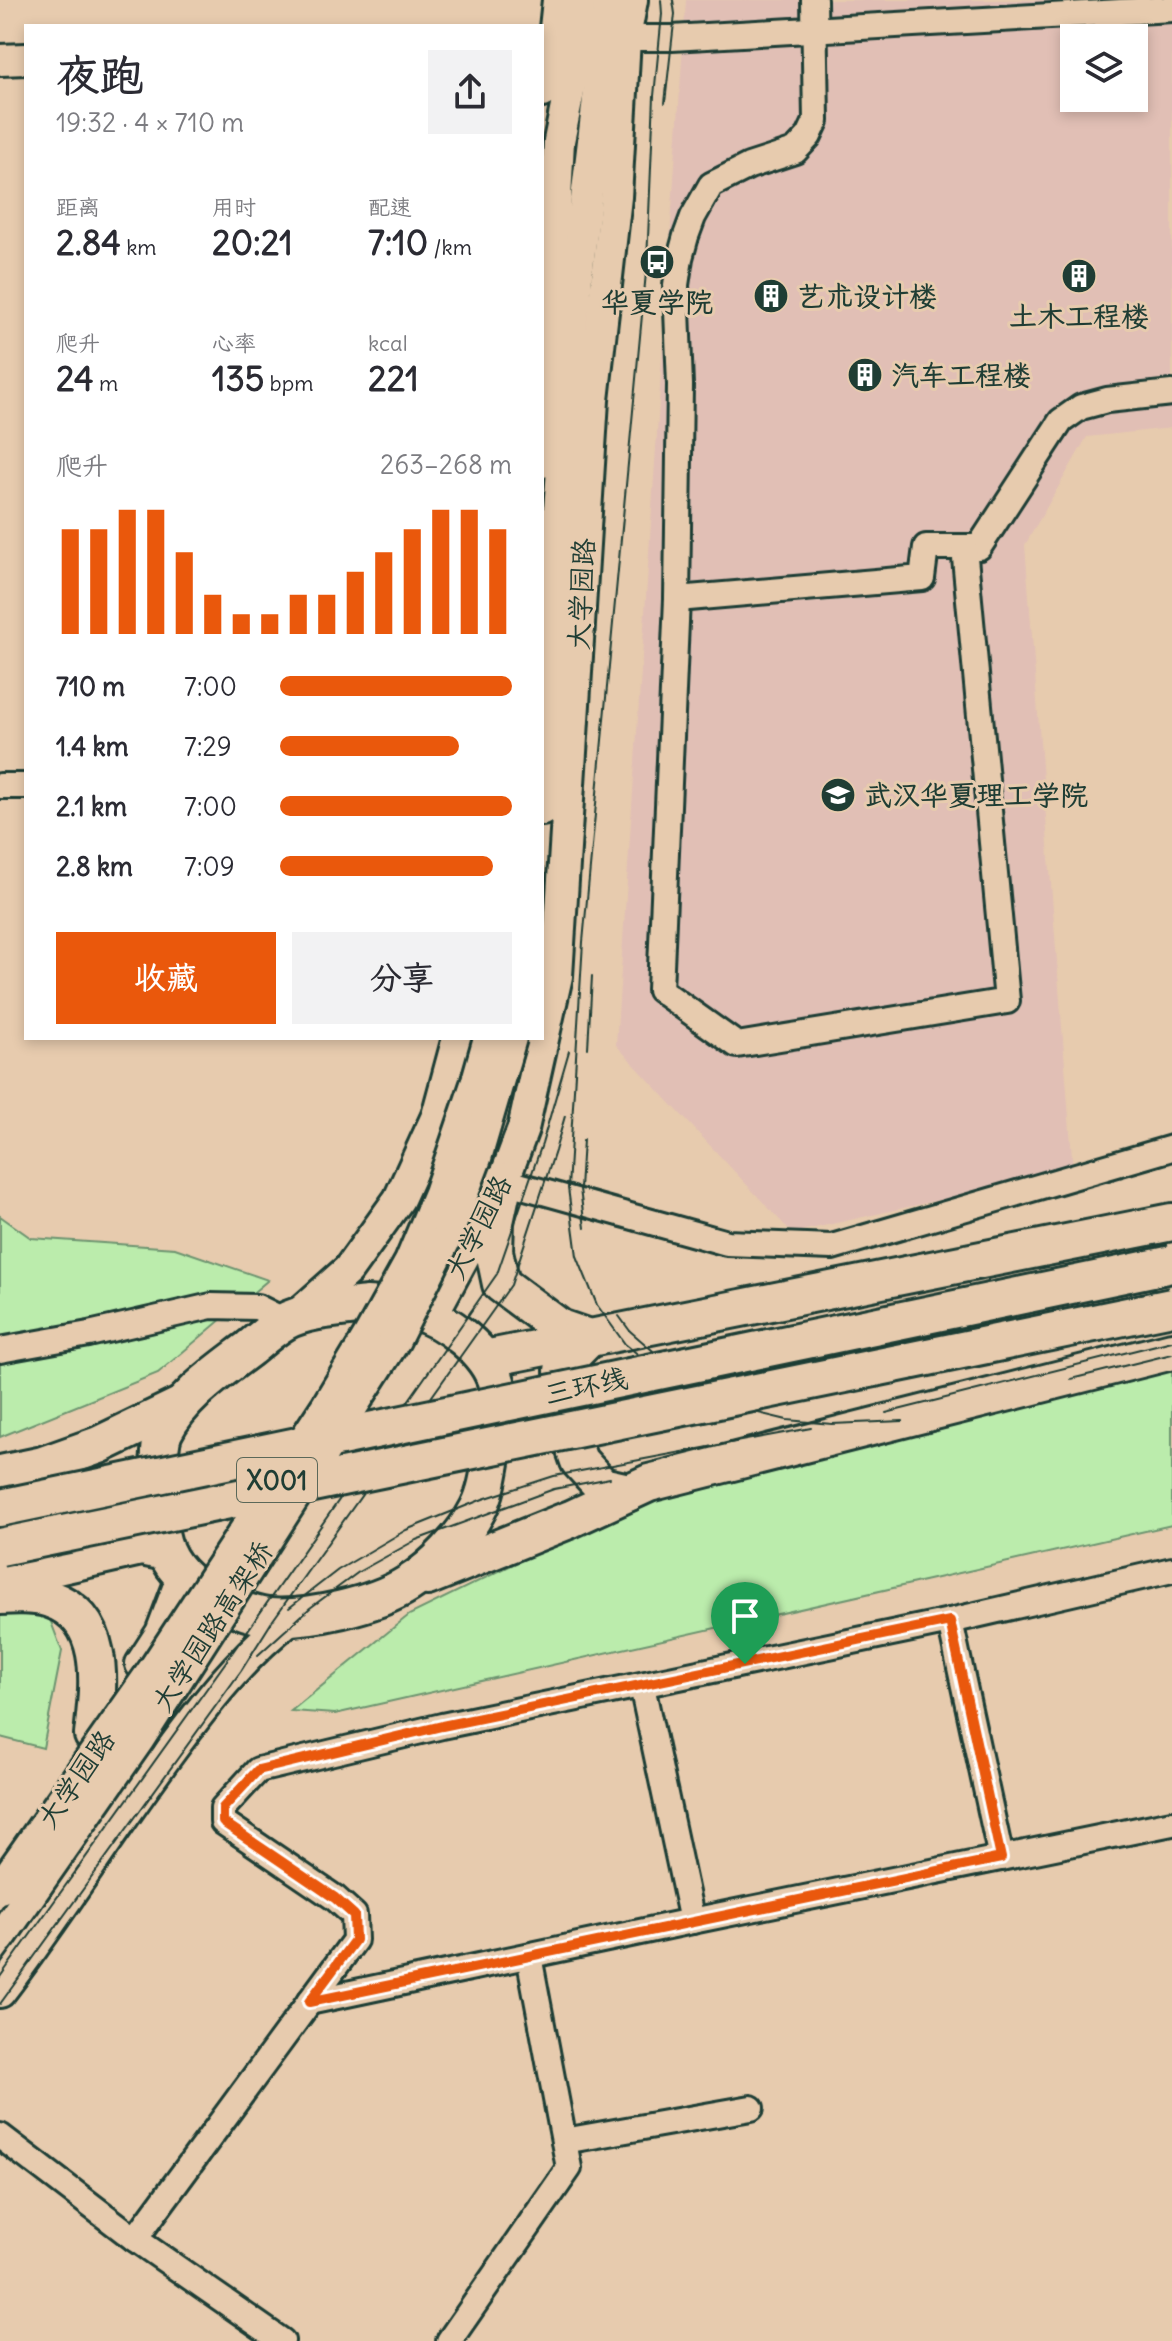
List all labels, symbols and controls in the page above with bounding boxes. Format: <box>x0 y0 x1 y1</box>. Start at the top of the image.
map controls <box>1060 24 1148 112</box>
button: layers <box>1060 24 1148 112</box>
text: 夜跑 <box>56 48 144 103</box>
button: share <box>428 50 512 134</box>
text: 19:32 · 4 × 710 m <box>56 106 244 139</box>
text: 距离 <box>56 193 100 221</box>
text: 用时 <box>212 193 256 221</box>
text: 配速 <box>368 193 412 221</box>
text: 2.84 <box>56 221 121 264</box>
text: 20:21 <box>212 221 293 264</box>
text: 7:10 <box>368 221 428 264</box>
text: km <box>121 233 157 261</box>
text: /km <box>428 233 472 261</box>
bus stop icon: 华夏学院 <box>638 243 676 281</box>
building icon: 土木工程楼 <box>1060 257 1098 295</box>
building icon: 艺术设计楼 <box>752 277 790 315</box>
place label: 艺术设计楼 <box>797 278 937 314</box>
place label: 华夏学院 <box>601 284 713 320</box>
place label: 土木工程楼 <box>1009 298 1149 334</box>
text: 爬升 <box>56 329 100 357</box>
text: 心率 <box>212 329 256 357</box>
text: kcal <box>368 329 408 357</box>
building icon: 汽车工程楼 <box>846 356 884 394</box>
text: 24 <box>56 357 94 400</box>
text: 135 <box>212 357 264 400</box>
text: 221 <box>368 357 419 400</box>
place label: 汽车工程楼 <box>891 357 1031 393</box>
text: m <box>94 369 118 397</box>
text: bpm <box>264 369 314 397</box>
text: 263–268 m <box>380 448 512 481</box>
text: 爬升 <box>56 449 108 482</box>
street label: 大学园路 <box>560 537 602 651</box>
text: 710 m <box>56 670 125 703</box>
text: 7:00 <box>184 670 237 703</box>
text: 1.4 km <box>56 730 129 763</box>
text: 7:29 <box>184 730 232 763</box>
school or university icon: 武汉华夏理工学院 <box>819 776 857 814</box>
place label: 武汉华夏理工学院 <box>864 777 1088 813</box>
text: 2.1 km <box>56 790 127 823</box>
text: 7:00 <box>184 790 237 823</box>
text: 2.8 km <box>56 850 133 883</box>
text: 7:09 <box>184 850 235 883</box>
button: 收藏 <box>56 932 276 1024</box>
button: 分享 <box>292 932 512 1024</box>
street label: 大学园路 <box>437 1169 519 1285</box>
street label: 三环线 <box>541 1360 631 1412</box>
road number: X001 <box>237 1458 317 1502</box>
street label: 大学园路高架桥 <box>144 1534 280 1718</box>
pin <box>711 1582 779 1664</box>
icon: arrive <box>723 1594 767 1638</box>
street label: 大学园路 <box>29 1723 123 1835</box>

